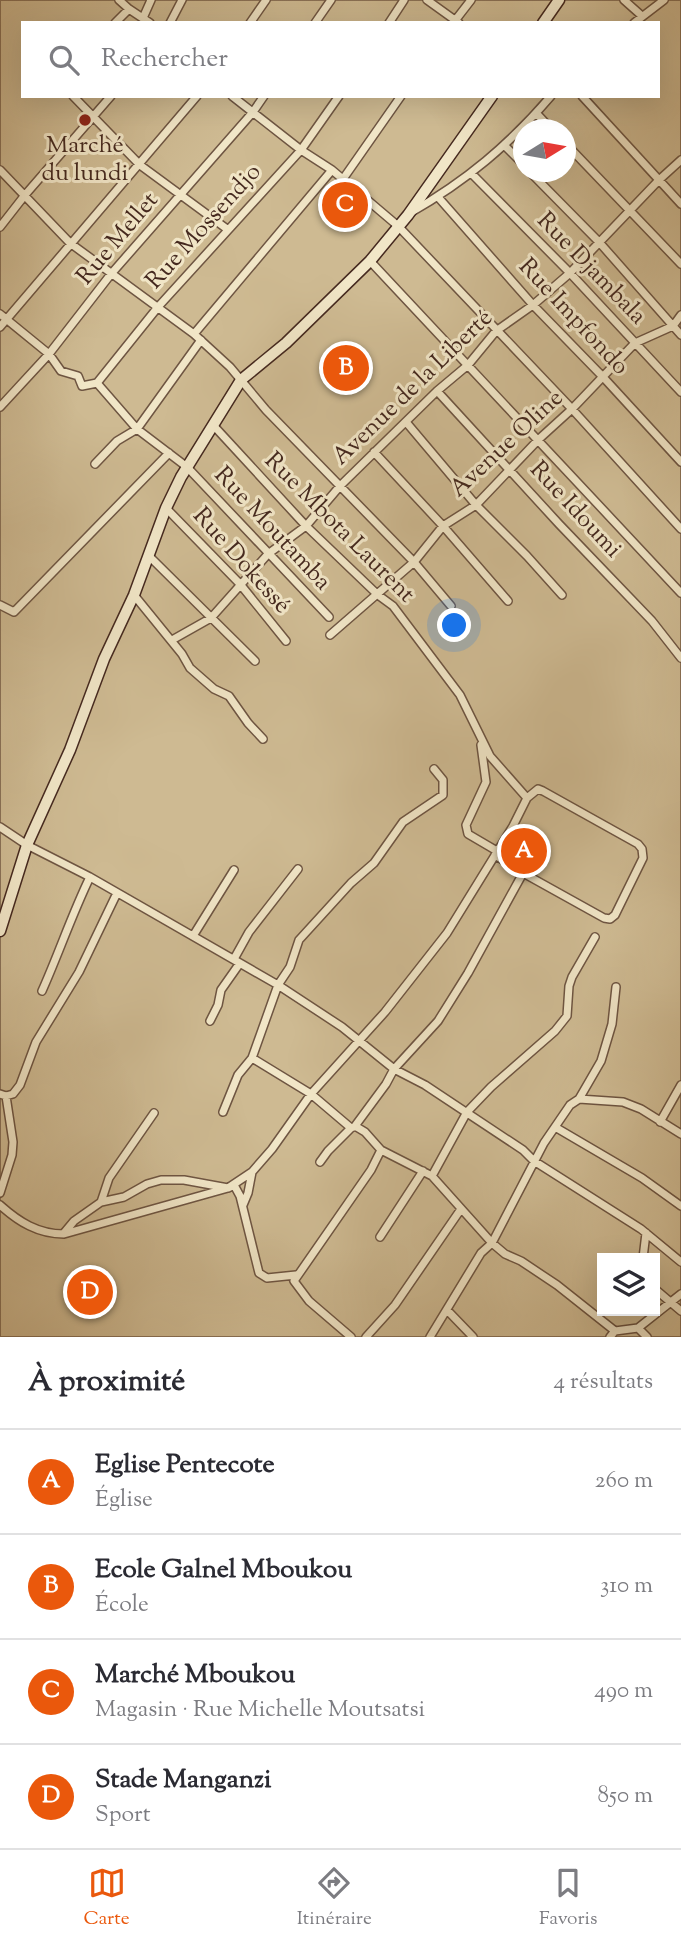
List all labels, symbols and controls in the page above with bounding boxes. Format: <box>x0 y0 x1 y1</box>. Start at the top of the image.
search box <box>21 21 660 98</box>
icon: search <box>45 41 83 79</box>
text: Rechercher <box>101 41 228 78</box>
marker: Marché du lundi <box>77 112 93 128</box>
north arrow <box>513 119 576 182</box>
place label: Marché du lundi <box>42 129 129 191</box>
street label: Rue Mossendjo <box>138 157 270 297</box>
pin: C <box>322 179 368 231</box>
street label: Rue Mellet <box>69 185 167 293</box>
street label: Rue Djambala <box>528 205 654 333</box>
street label: Rue Impfondo <box>510 251 636 383</box>
street label: Avenue de la Liberté <box>325 302 501 474</box>
pin: B <box>323 342 369 394</box>
street label: Avenue Oline <box>443 382 571 506</box>
street label: Rue Mbota Laurent <box>256 445 422 611</box>
street label: Rue Idoumi <box>521 454 629 566</box>
street label: Rue Moutamba <box>206 459 338 599</box>
street label: Rue Dokessé <box>184 500 298 622</box>
your location <box>437 608 471 642</box>
pin: A <box>501 825 547 877</box>
map controls <box>597 1253 660 1316</box>
button: layers <box>597 1253 660 1316</box>
pin: D <box>67 1266 113 1318</box>
text: À proximité <box>28 1361 185 1404</box>
text: 4 résultats <box>554 1366 653 1399</box>
text: Eglise Pentecote <box>95 1447 275 1484</box>
text: A <box>42 1465 60 1498</box>
text: 260 m <box>595 1465 653 1498</box>
text: Église <box>95 1484 153 1517</box>
text: Ecole Galnel Mboukou <box>95 1552 352 1589</box>
text: B <box>44 1570 58 1603</box>
text: 310 m <box>600 1570 653 1603</box>
text: École <box>95 1589 149 1622</box>
text: Marché Mboukou <box>95 1657 295 1694</box>
text: C <box>42 1675 60 1708</box>
text: 490 m <box>594 1675 653 1708</box>
text: Magasin · Rue Michelle Moutsatsi <box>95 1694 425 1727</box>
text: Stade Manganzi <box>95 1762 271 1799</box>
text: D <box>42 1780 60 1813</box>
text: 850 m <box>598 1780 653 1813</box>
text: Sport <box>95 1799 151 1832</box>
tab: Carte <box>84 1864 130 1933</box>
tab: Itinéraire <box>297 1864 372 1933</box>
tab: Favoris <box>539 1864 597 1933</box>

